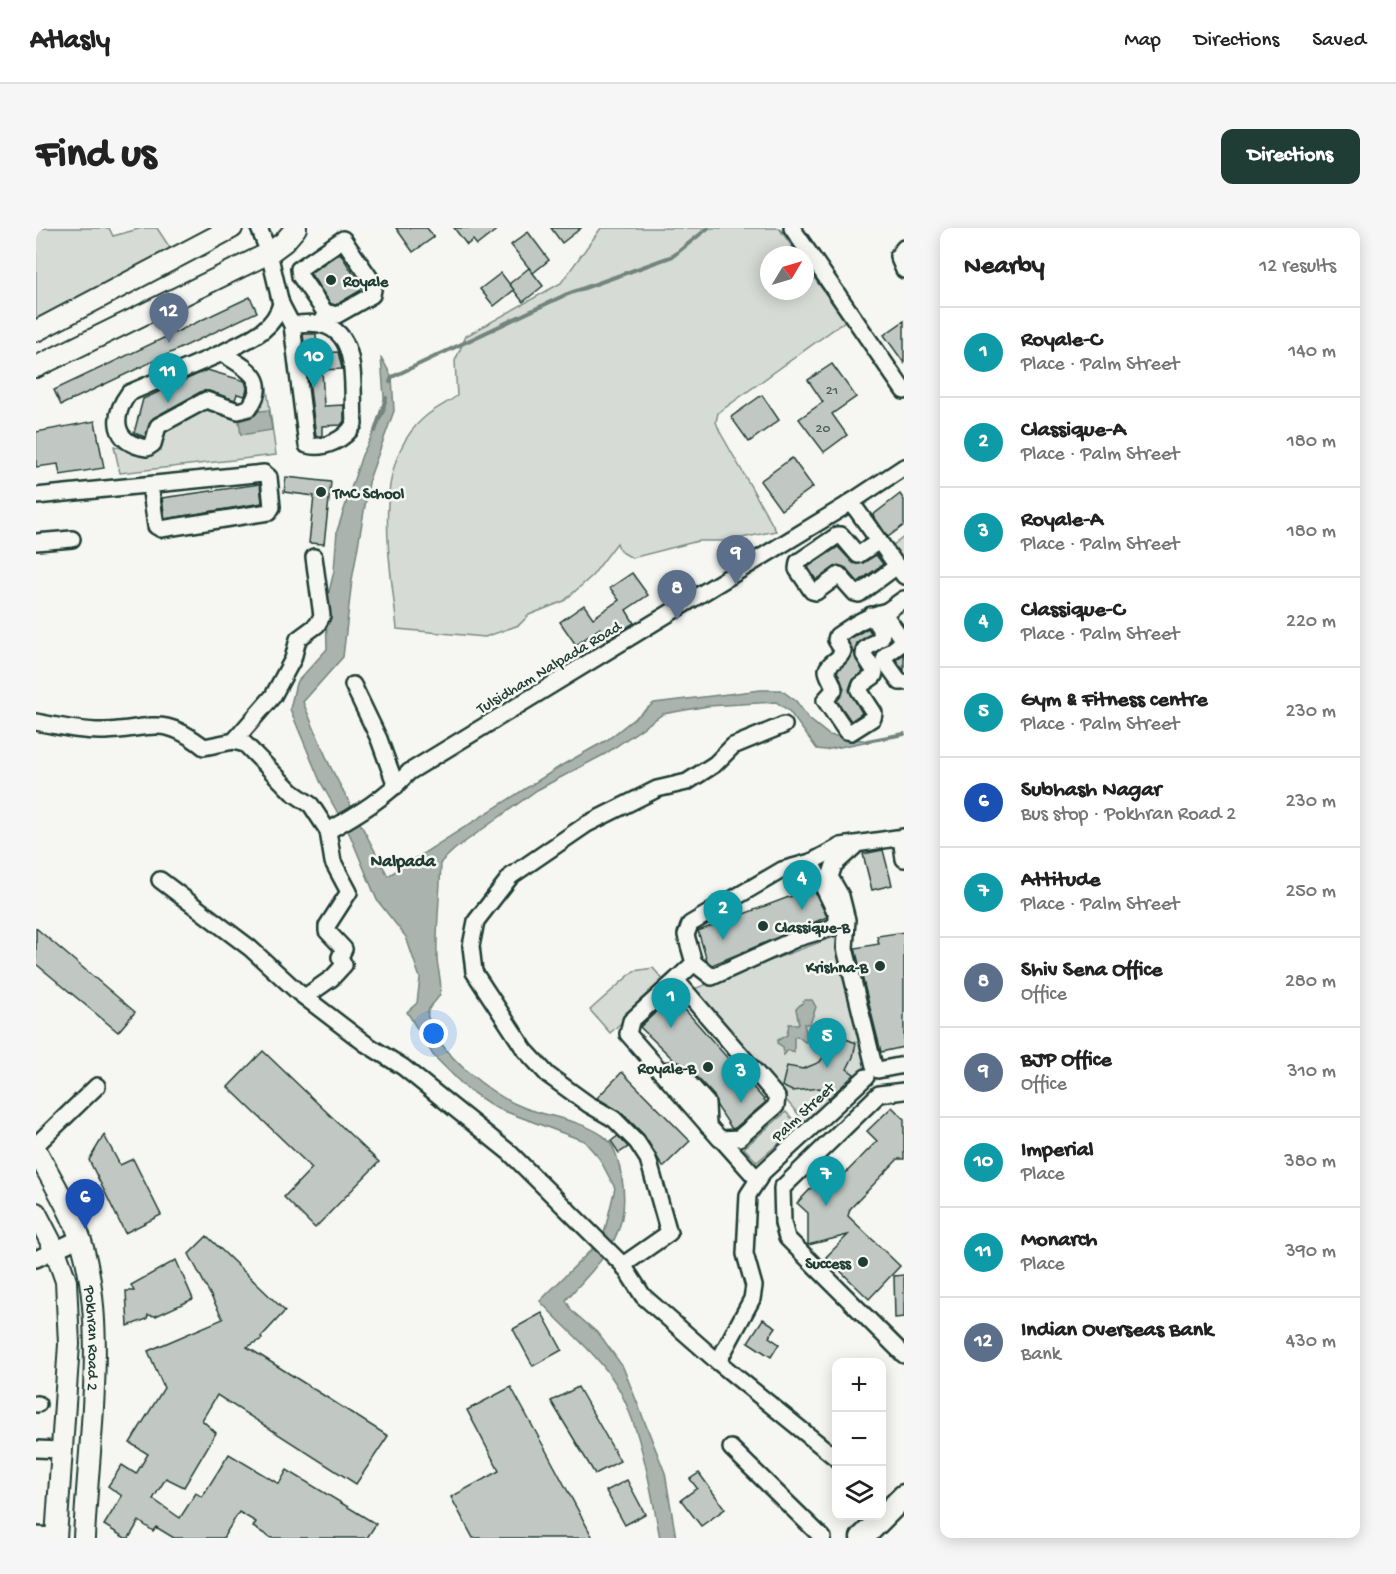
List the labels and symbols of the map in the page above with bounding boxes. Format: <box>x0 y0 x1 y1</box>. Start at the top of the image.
north arrow <box>760 246 814 300</box>
marker: Royale <box>324 273 338 287</box>
place label: Royale <box>342 274 389 293</box>
pin: 12 <box>150 294 188 343</box>
pin: 10 <box>294 338 334 388</box>
pin: 11 <box>148 354 188 403</box>
house number: 21 <box>826 383 838 400</box>
house number: 20 <box>816 421 830 438</box>
marker: TMC School <box>314 485 328 499</box>
place label: TMC School <box>331 486 405 505</box>
pin: 9 <box>716 536 756 585</box>
pin: 8 <box>658 570 696 620</box>
street label: Tulsidham Nalpada Road <box>473 617 627 720</box>
district label: Nalpada <box>370 852 437 873</box>
pin: 4 <box>782 860 822 910</box>
pin: 2 <box>704 890 742 940</box>
marker: Classique-B <box>756 919 770 933</box>
place label: Classique-B <box>774 920 851 939</box>
marker: Krishna-B <box>873 959 887 973</box>
place label: Krishna-B <box>805 960 869 979</box>
pin: 1 <box>652 978 690 1028</box>
pin: 5 <box>808 1018 846 1068</box>
your location <box>419 1019 448 1048</box>
pin: 3 <box>722 1054 760 1103</box>
marker: Royale-B <box>701 1060 715 1074</box>
place label: Royale-B <box>637 1061 697 1080</box>
street label: Palm Street <box>768 1079 841 1148</box>
pin: 7 <box>806 1156 846 1206</box>
pin: 6 <box>65 1180 104 1229</box>
marker: Success <box>856 1255 870 1269</box>
place label: Success <box>805 1256 852 1275</box>
street label: Pokhran Road 2 <box>78 1284 101 1391</box>

